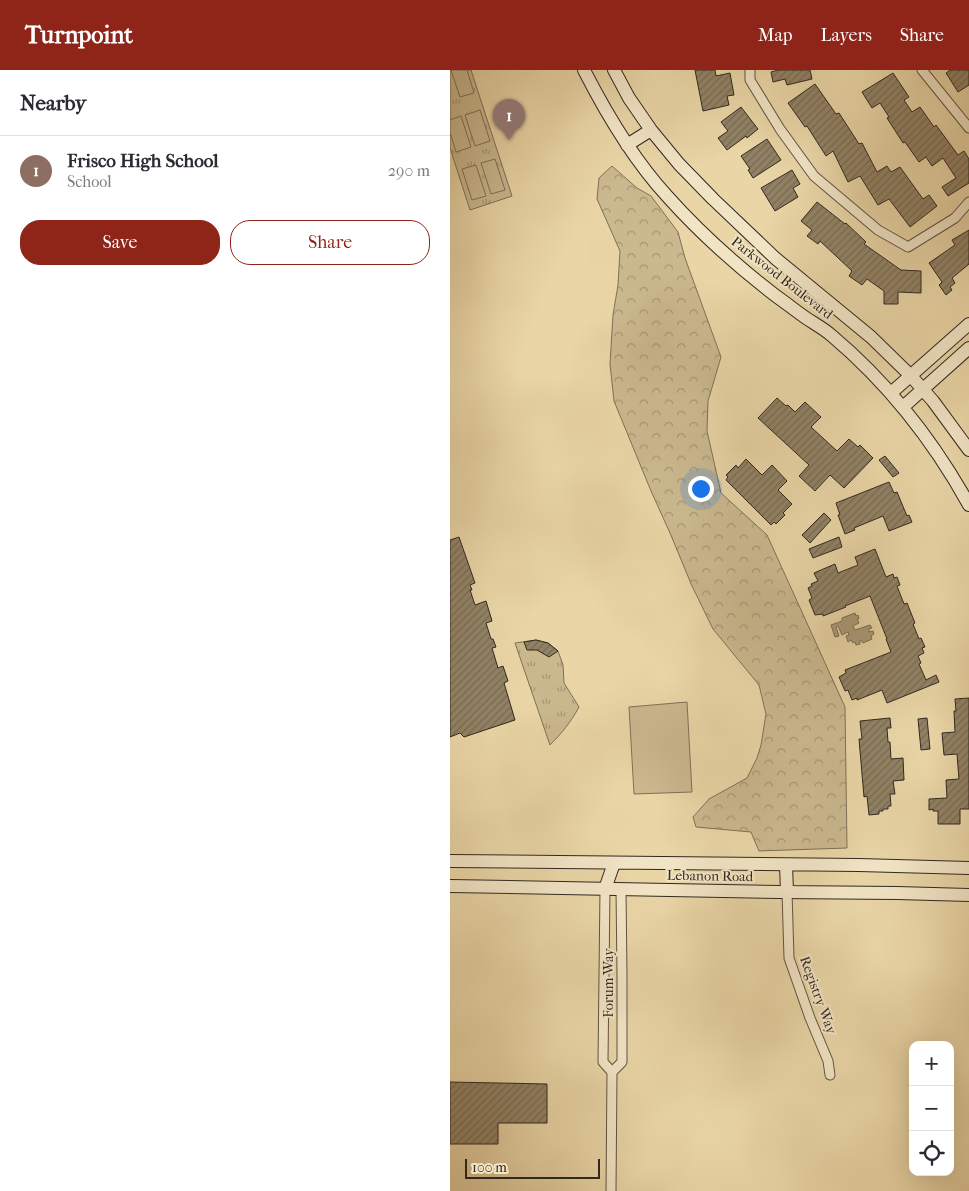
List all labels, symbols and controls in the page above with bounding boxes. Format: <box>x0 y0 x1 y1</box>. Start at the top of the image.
text: Turnpoint <box>25 21 133 49</box>
text: Map <box>758 25 792 46</box>
text: Layers <box>820 25 872 46</box>
text: Share <box>900 25 944 46</box>
text: Nearby <box>20 91 86 115</box>
pin: 1 <box>493 99 525 140</box>
text: Frisco High School <box>67 150 219 172</box>
text: 1 <box>33 161 39 180</box>
text: 290 m <box>388 161 430 180</box>
text: School <box>67 172 112 191</box>
button: Save <box>20 220 220 265</box>
button: Share <box>230 220 430 265</box>
street label: Parkwood Boulevard <box>728 233 836 323</box>
your location <box>688 476 714 502</box>
street label: Lebanon Road <box>667 867 754 885</box>
street label: Forum Way <box>600 948 617 1018</box>
street label: Registry Way <box>796 954 840 1037</box>
map controls <box>909 1041 954 1176</box>
button: + <box>909 1041 954 1086</box>
button: − <box>909 1086 954 1131</box>
button: locate <box>909 1131 954 1176</box>
scale bar <box>465 1156 600 1179</box>
text: 100 m <box>472 1159 507 1176</box>

